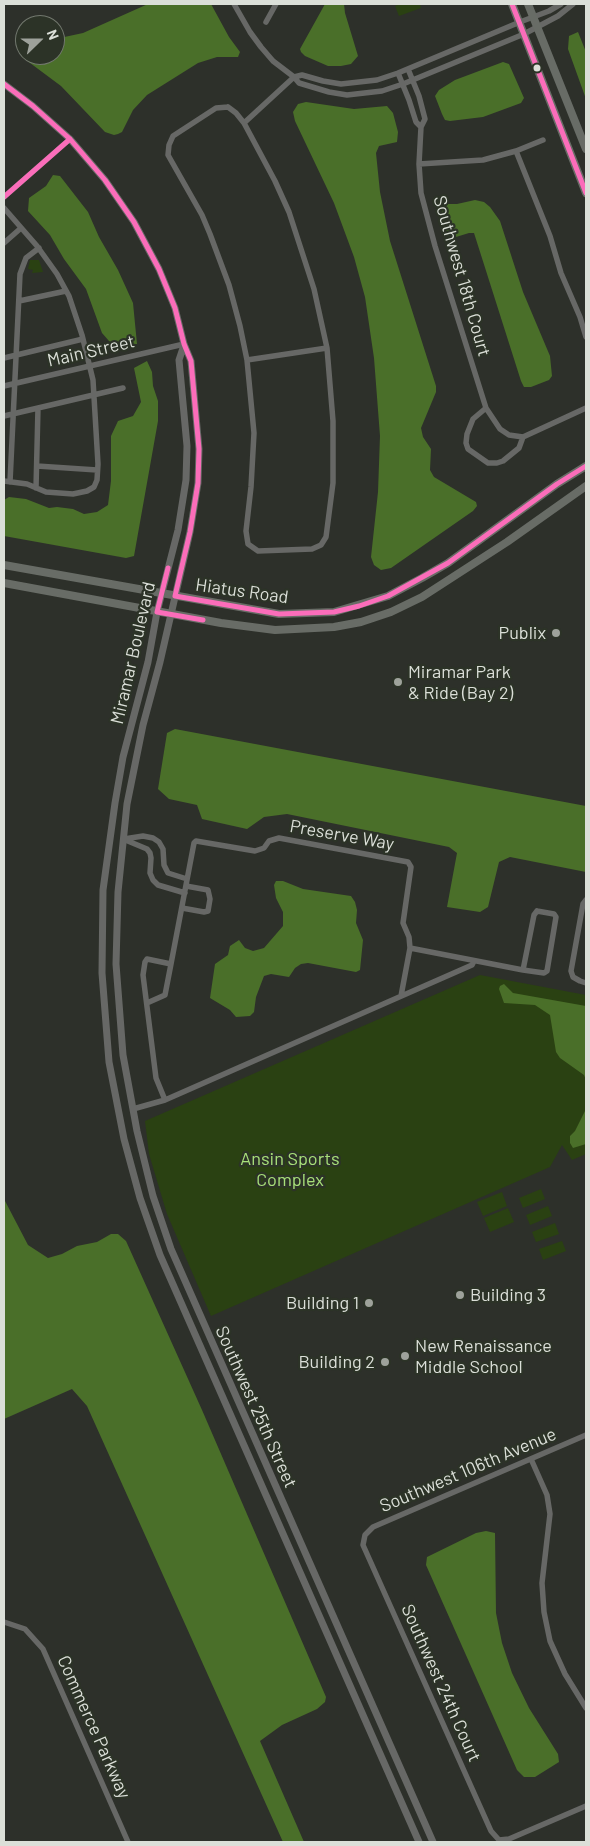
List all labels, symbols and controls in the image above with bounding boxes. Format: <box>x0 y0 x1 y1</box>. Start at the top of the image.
north arrow <box>15 15 65 65</box>
text: N <box>44 27 63 42</box>
unlabelled marker <box>532 63 542 73</box>
street label: Southwest 18th Court <box>429 193 495 359</box>
street label: Main Street <box>45 330 137 372</box>
street label: Hiatus Road <box>194 574 290 608</box>
street label: Miramar Boulevard <box>106 580 160 726</box>
place label: Publix <box>499 622 546 644</box>
marker: Publix <box>550 627 562 639</box>
place label: Miramar Park & Ride (Bay 2) <box>408 661 513 704</box>
marker: Miramar Park & Ride (Bay 2) <box>392 676 404 688</box>
street label: Preserve Way <box>288 815 396 855</box>
park label: Ansin Sports Complex <box>240 1148 340 1190</box>
place label: Building 3 <box>470 1284 546 1306</box>
marker: Building 3 <box>454 1289 466 1301</box>
place label: Building 1 <box>286 1292 359 1314</box>
marker: Building 1 <box>363 1297 375 1309</box>
street label: Southwest 25th Street <box>211 1323 301 1491</box>
place label: New Renaissance Middle School <box>415 1335 552 1378</box>
marker: New Renaissance Middle School <box>399 1350 411 1362</box>
place label: Building 2 <box>299 1351 375 1373</box>
marker: Building 2 <box>379 1356 391 1368</box>
street label: Southwest 106th Avenue <box>376 1423 560 1517</box>
street label: Southwest 24th Court <box>397 1601 485 1765</box>
street label: Commerce Parkway <box>53 1652 135 1802</box>

